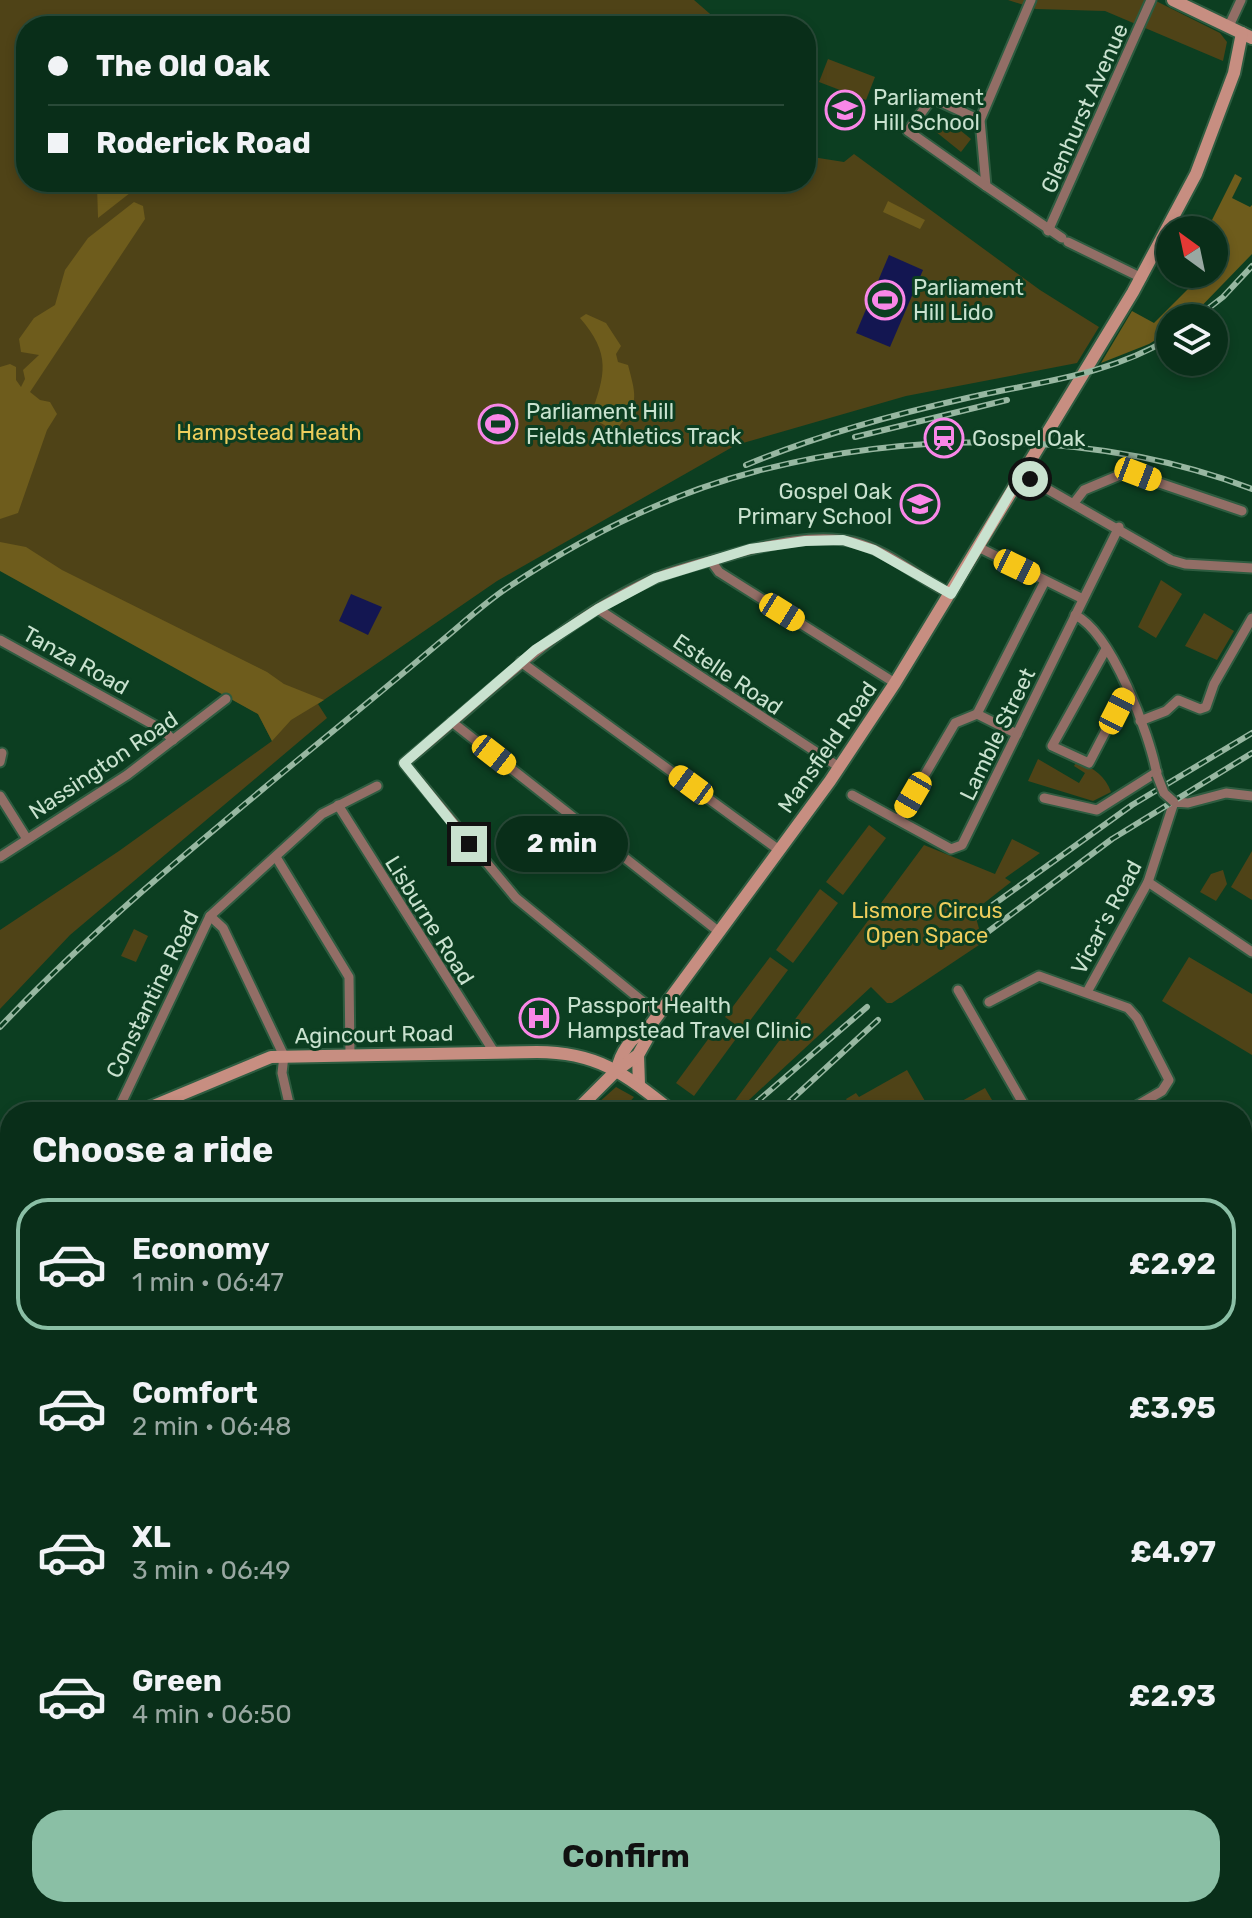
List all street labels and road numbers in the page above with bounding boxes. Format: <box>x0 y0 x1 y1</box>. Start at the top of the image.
street label: Glenhurst Avenue <box>1035 19 1134 197</box>
street label: Tanza Road <box>18 620 133 701</box>
street label: Estelle Road <box>668 628 787 721</box>
street label: Lamble Street <box>954 663 1041 805</box>
street label: Mansfield Road <box>772 676 883 818</box>
street label: Nassington Road <box>24 706 183 825</box>
street label: Lisburne Road <box>379 851 480 990</box>
street label: Vicar's Road <box>1065 856 1148 979</box>
street label: Constantine Road <box>100 906 205 1082</box>
street label: Agincourt Road <box>294 1020 454 1049</box>

